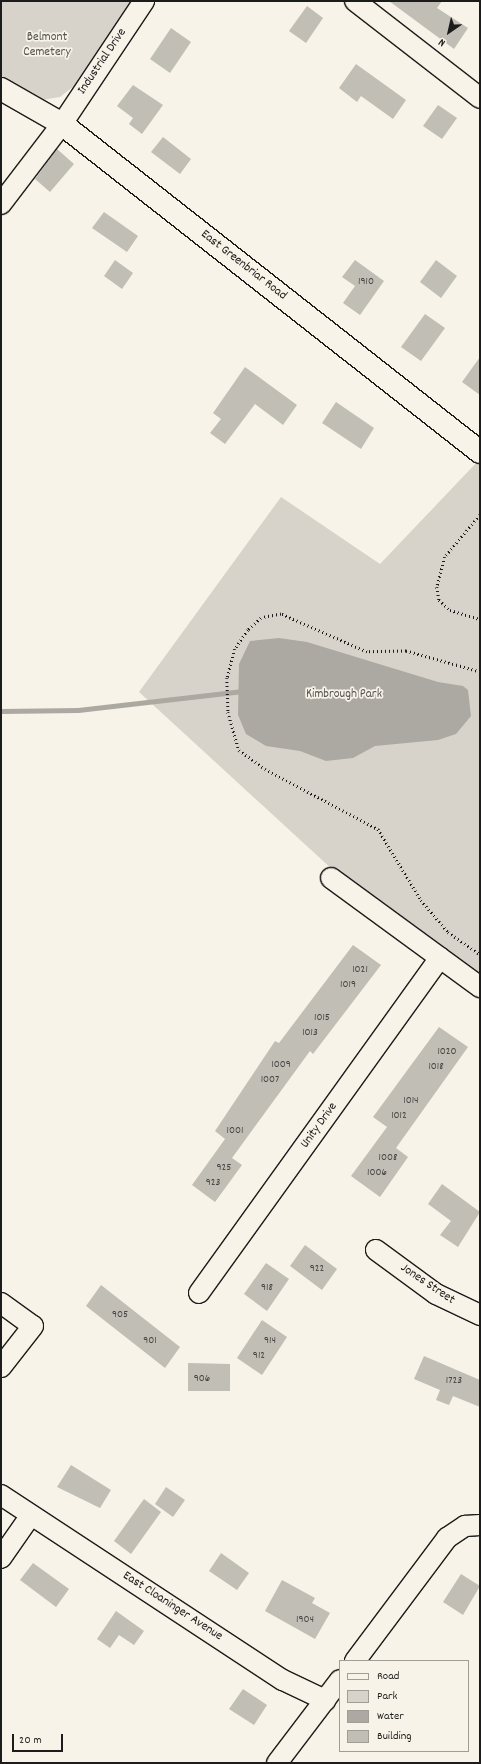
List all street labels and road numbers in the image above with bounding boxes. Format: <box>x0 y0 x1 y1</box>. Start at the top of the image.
street label: Industrial Drive <box>75 26 131 98</box>
street label: East Greenbriar Road <box>197 227 289 305</box>
street label: Unity Drive <box>298 1100 342 1152</box>
street label: Jones Street <box>397 1261 457 1309</box>
street label: East Cloaninger Avenue <box>119 1569 225 1645</box>

